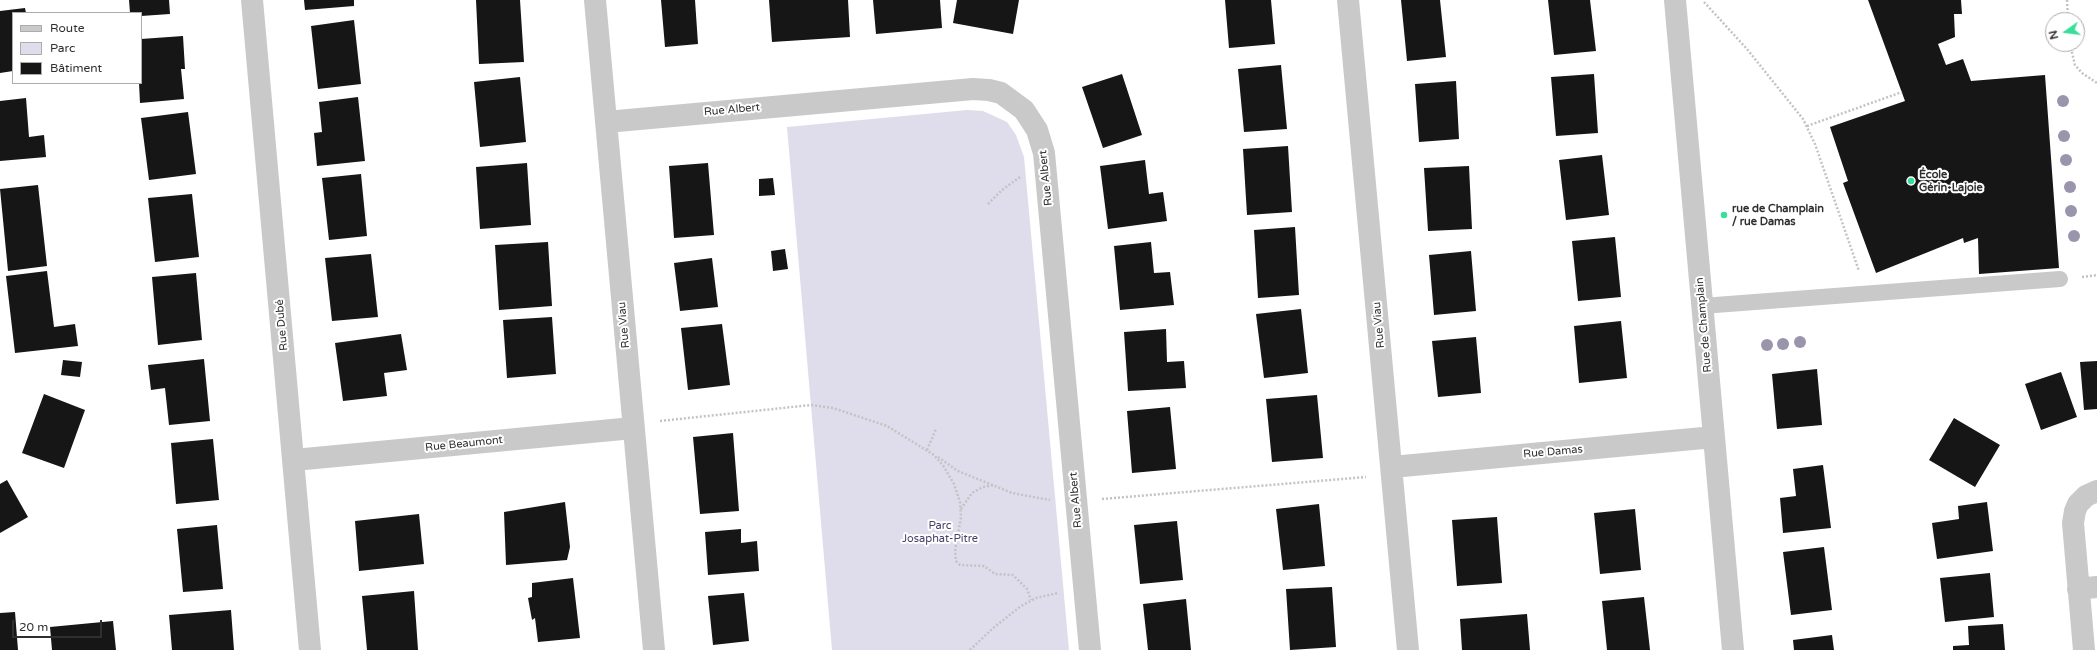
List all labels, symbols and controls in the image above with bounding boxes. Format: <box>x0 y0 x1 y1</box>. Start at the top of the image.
legend <box>12 12 142 84</box>
north arrow <box>2045 12 2085 52</box>
text: Route <box>50 21 84 35</box>
text: N <box>2046 29 2061 41</box>
text: Parc <box>50 41 75 55</box>
text: Bâtiment <box>50 61 102 75</box>
street label: Rue Albert <box>703 101 761 119</box>
street label: Rue Albert <box>1037 149 1055 207</box>
place label: École Gérin-Lajoie <box>1919 168 1983 194</box>
marker: École Gérin-Lajoie <box>1906 176 1916 186</box>
place label: rue de Champlain / rue Damas <box>1732 202 1824 228</box>
marker: rue de Champlain / rue Damas <box>1719 210 1729 220</box>
street label: Rue de Champlain <box>1693 277 1715 373</box>
street label: Rue Dubé <box>273 299 291 351</box>
street label: Rue Viau <box>615 301 633 349</box>
street label: Rue Viau <box>1370 301 1388 349</box>
street label: Rue Beaumont <box>425 433 503 455</box>
street label: Rue Damas <box>1523 443 1583 461</box>
street label: Rue Albert <box>1067 471 1085 529</box>
park label: Parc Josaphat-Pitre <box>902 519 978 545</box>
scale bar <box>14 612 104 638</box>
text: 20 m <box>19 620 48 634</box>

